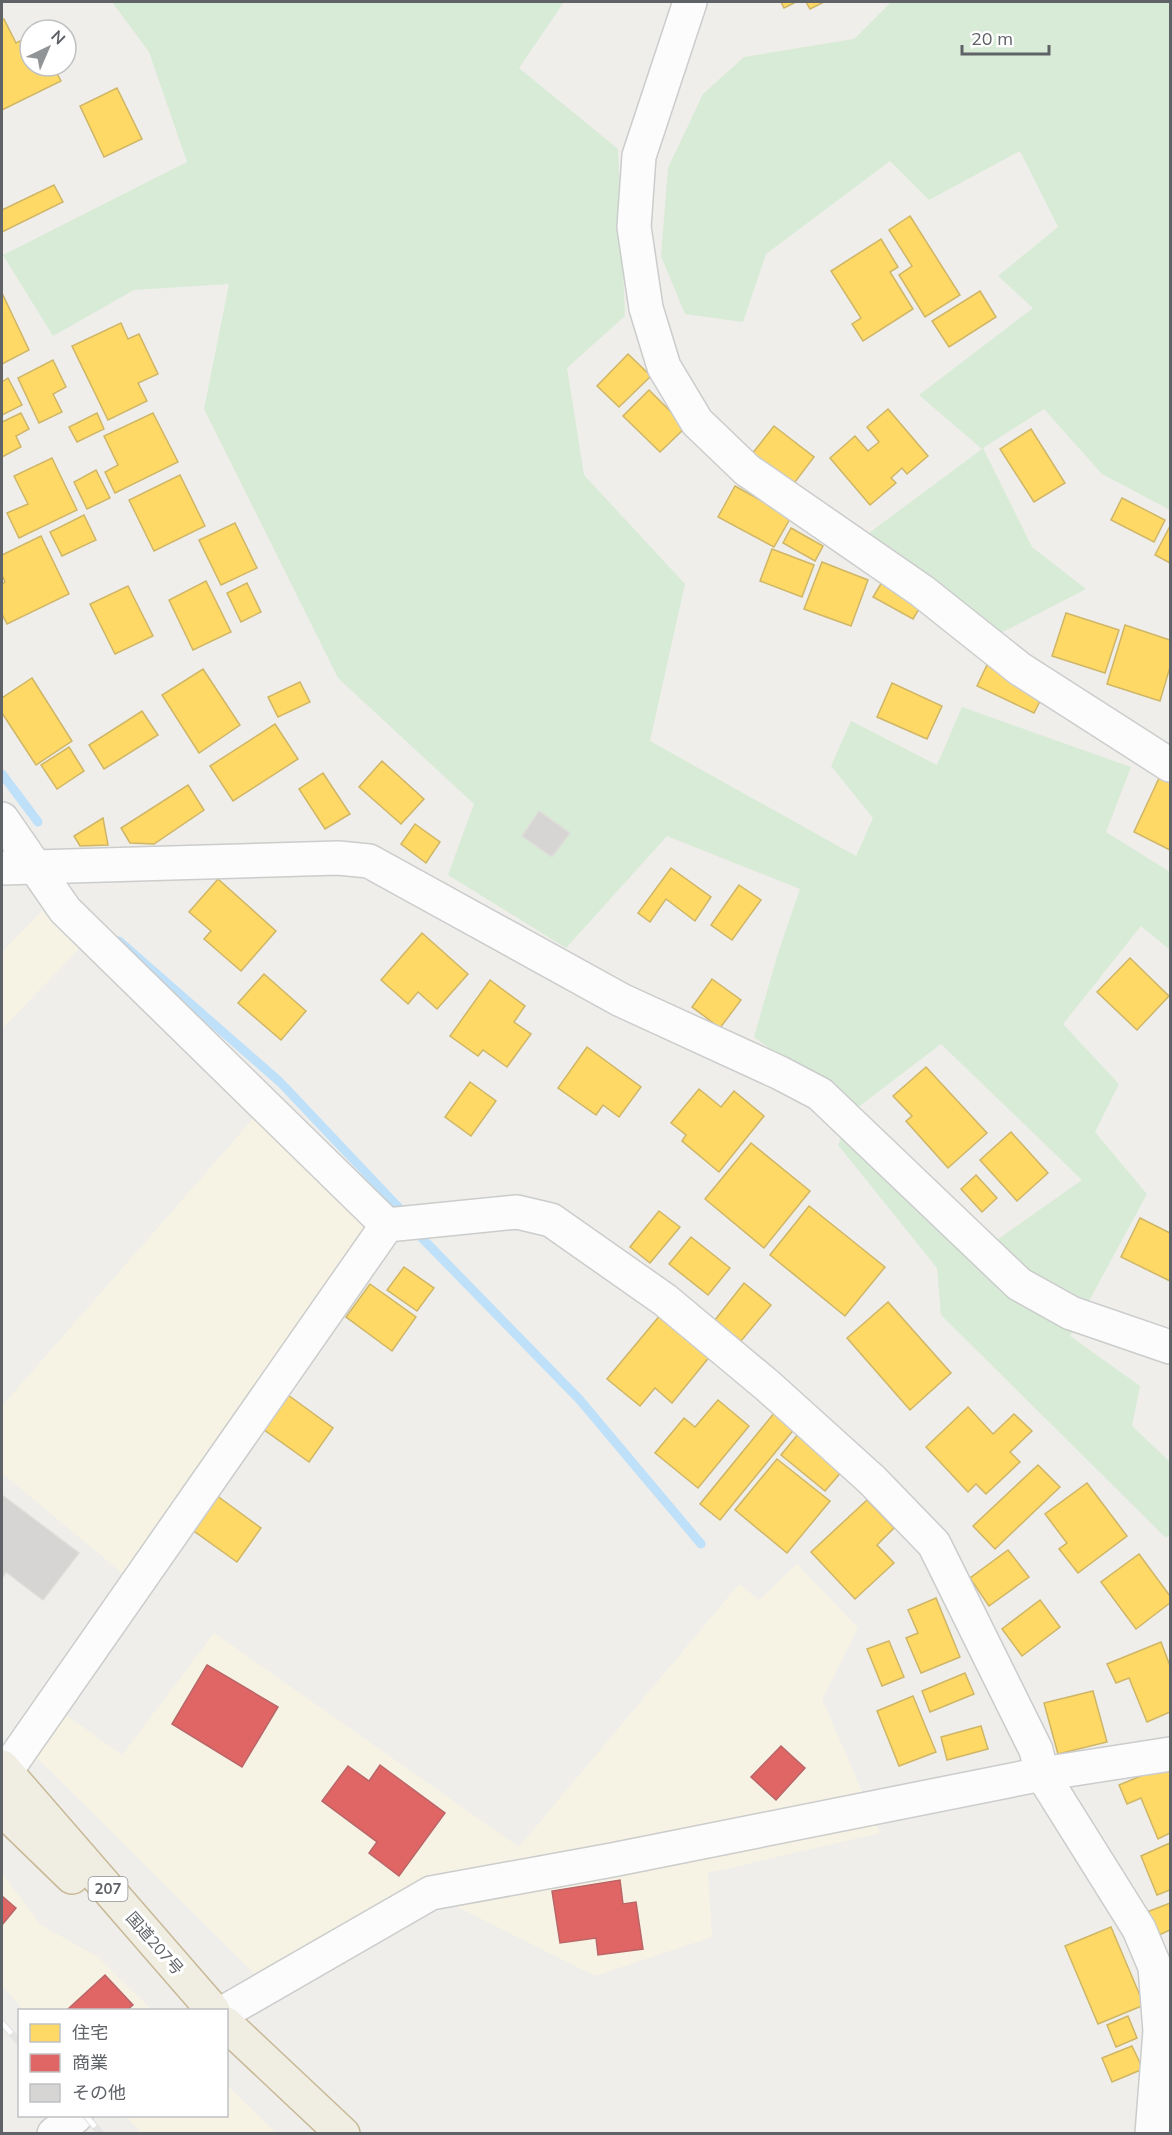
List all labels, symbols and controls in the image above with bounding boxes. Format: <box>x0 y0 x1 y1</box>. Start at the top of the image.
north arrow <box>18 18 78 78</box>
scale bar <box>962 18 1049 56</box>
text: N <box>47 26 70 49</box>
text: 20 m <box>971 27 1013 50</box>
road number: 207 <box>88 1877 128 1901</box>
street label: 国道207号 <box>122 1907 188 1979</box>
legend <box>18 2009 228 2117</box>
text: 住宅 <box>72 2021 108 2044</box>
text: 商業 <box>72 2051 108 2074</box>
text: その他 <box>72 2081 126 2104</box>

